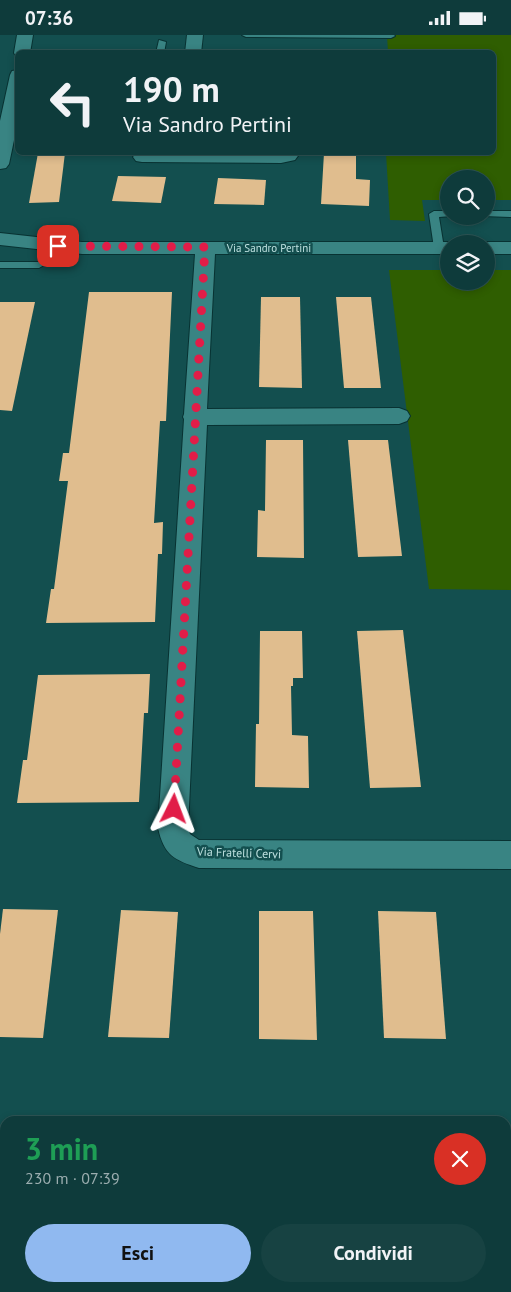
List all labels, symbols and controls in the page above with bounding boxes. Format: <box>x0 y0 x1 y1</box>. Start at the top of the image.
text: 07:36 <box>25 6 73 30</box>
text: 190 m <box>123 66 220 112</box>
icon: left <box>40 70 105 135</box>
text: Via Sandro Pertini <box>123 110 292 138</box>
map controls <box>440 170 495 290</box>
button: search <box>440 170 495 225</box>
pin <box>37 225 79 267</box>
icon: arrive <box>44 232 72 260</box>
button: layers <box>440 235 495 290</box>
street label: Via Sandro Pertini <box>226 241 311 255</box>
position arrow <box>147 782 199 834</box>
street label: Via Fratelli Cervi <box>196 843 282 861</box>
text: 3 min <box>25 1129 98 1168</box>
button: close <box>434 1133 486 1185</box>
text: 230 m · 07:39 <box>25 1168 120 1188</box>
button: Esci <box>25 1224 251 1282</box>
button: Condividi <box>261 1224 486 1282</box>

